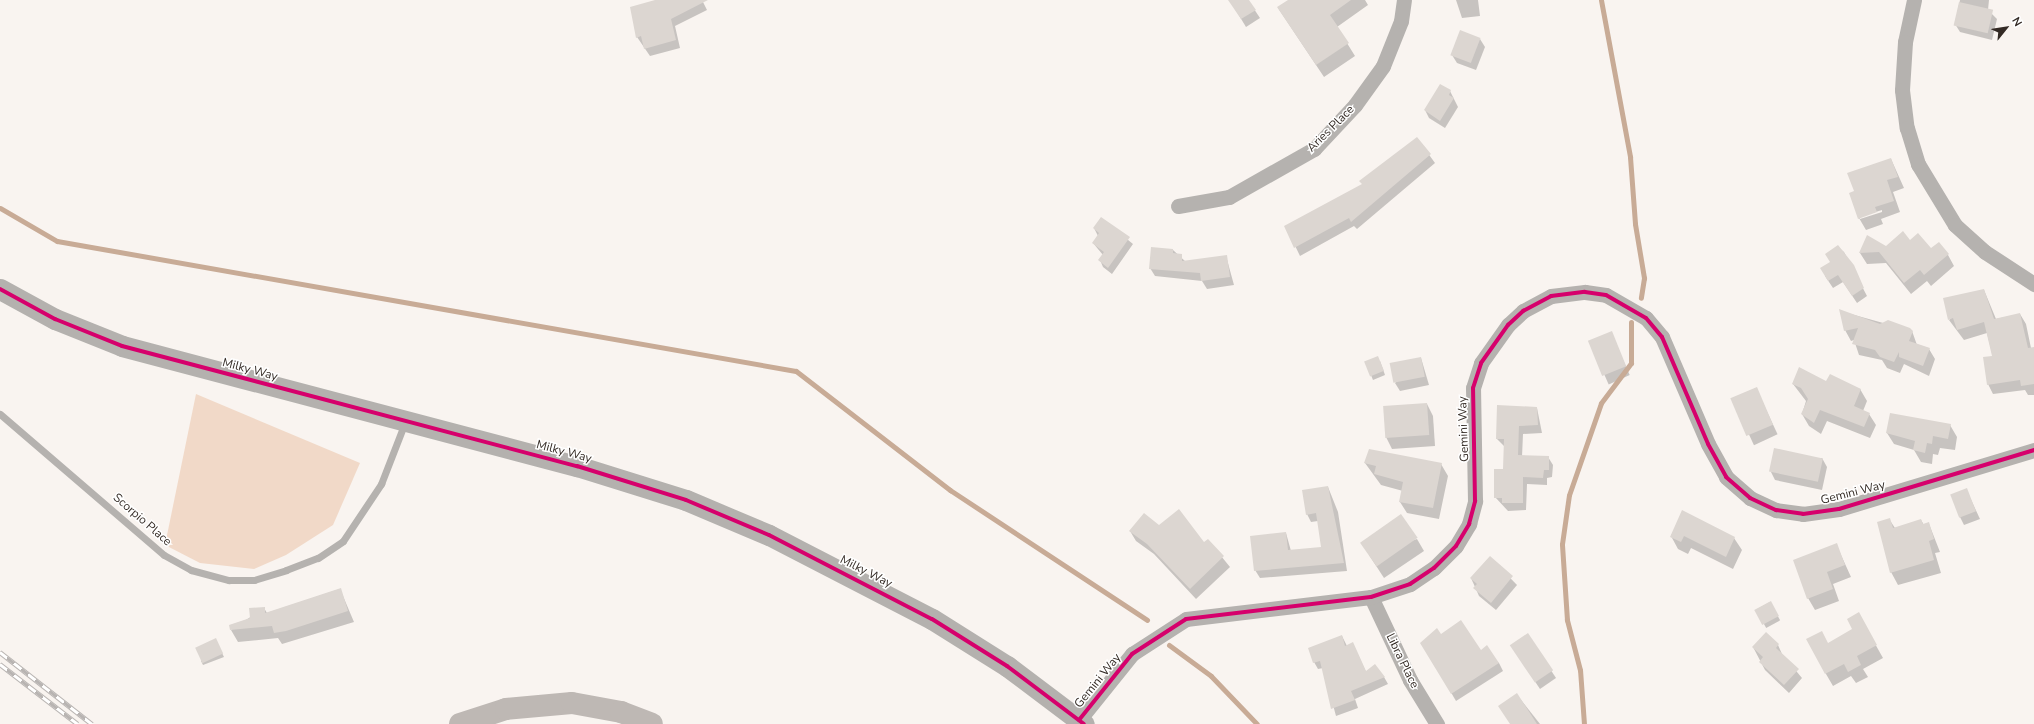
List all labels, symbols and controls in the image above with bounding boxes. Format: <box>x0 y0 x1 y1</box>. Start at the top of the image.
north arrow <box>1986 8 2026 48</box>
text: N <box>2008 14 2025 29</box>
street label: Aries Place <box>1305 103 1357 155</box>
street label: Milky Way <box>221 356 279 384</box>
street label: Gemini Way <box>1456 396 1472 462</box>
street label: Milky Way <box>535 438 593 466</box>
street label: Gemini Way <box>1819 478 1887 508</box>
street label: Scorpio Place <box>110 491 174 549</box>
street label: Milky Way <box>837 553 895 591</box>
street label: Libra Place <box>1383 631 1421 691</box>
street label: Gemini Way <box>1072 651 1124 711</box>

